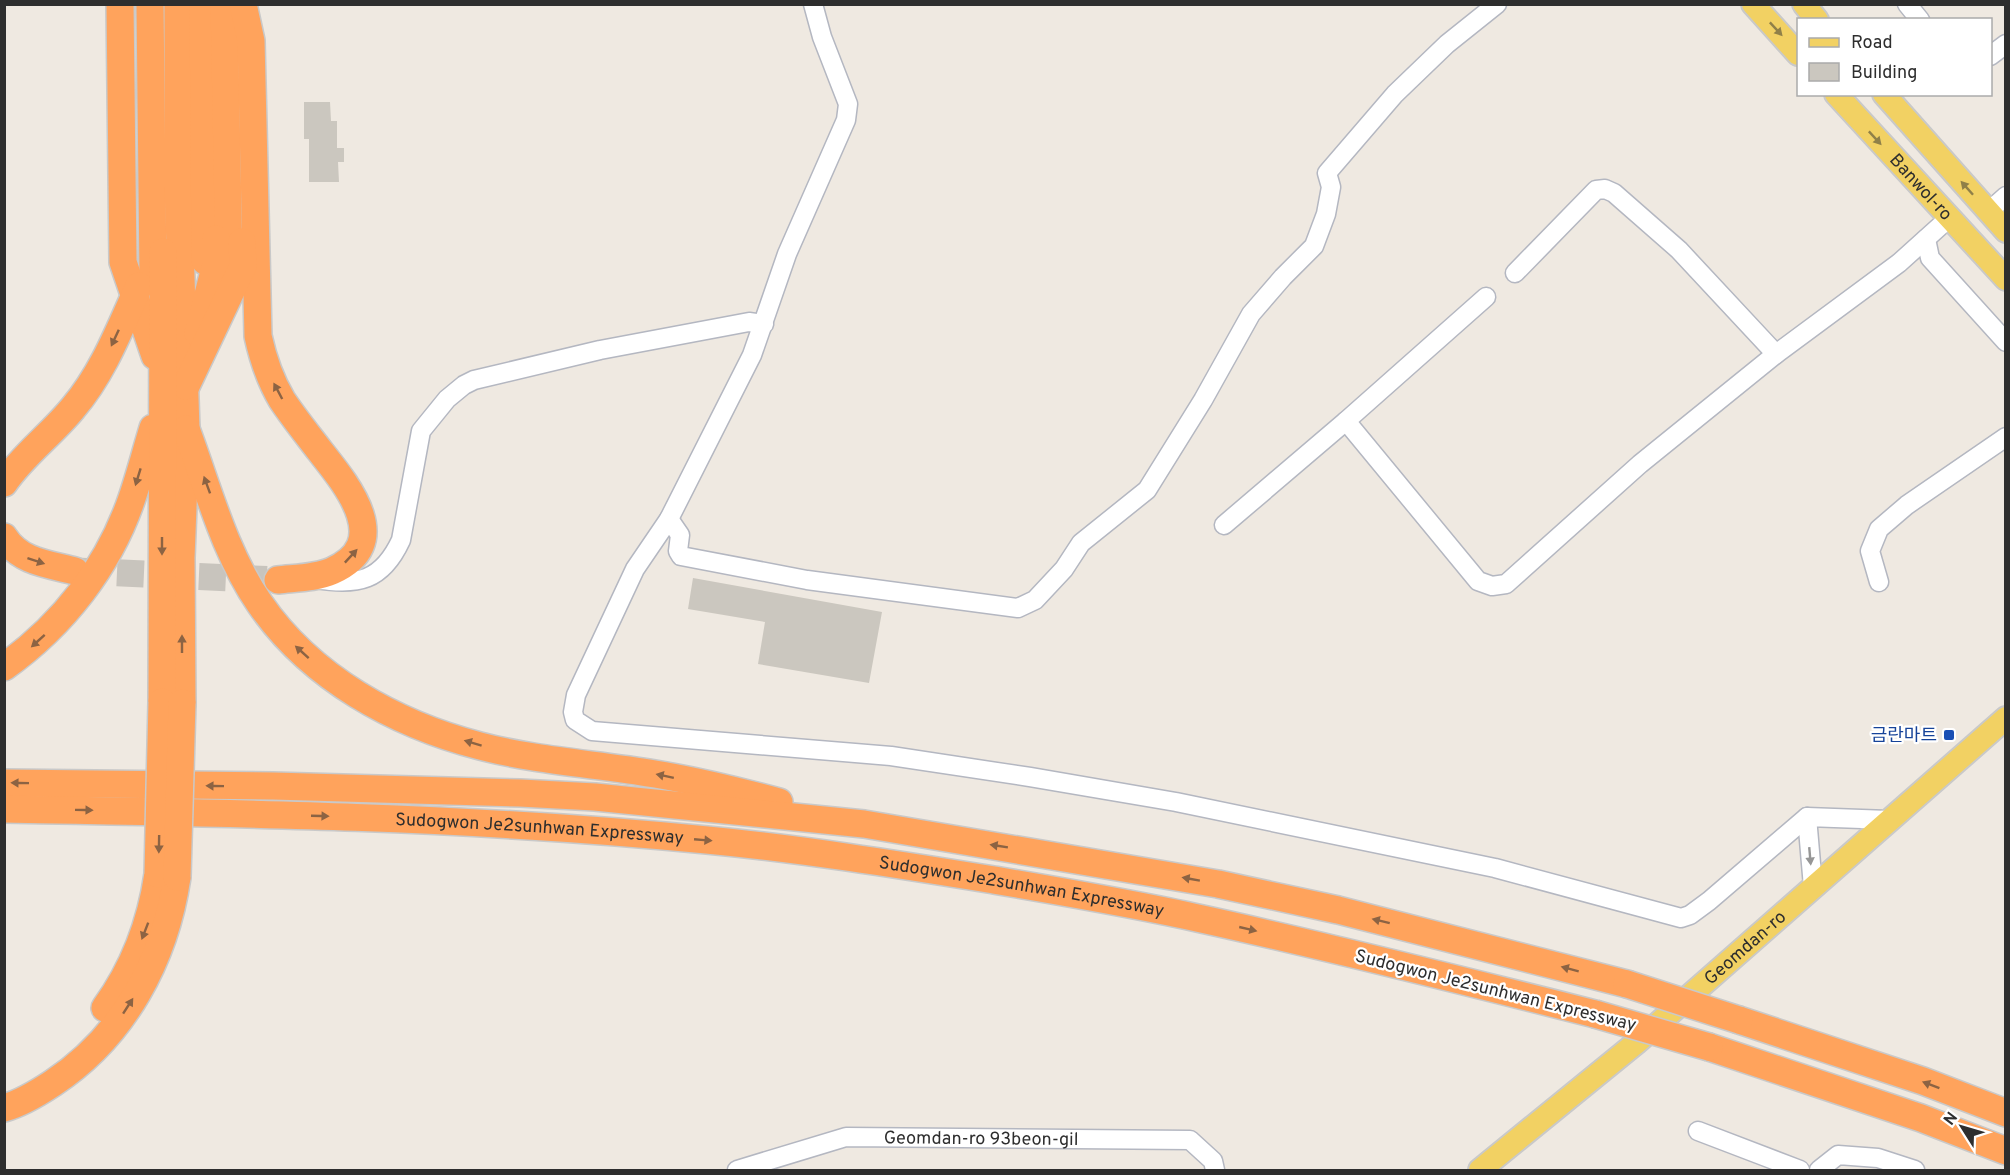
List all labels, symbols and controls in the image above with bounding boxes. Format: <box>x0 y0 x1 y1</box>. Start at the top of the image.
legend <box>1797 18 1992 96</box>
one-way arrow <box>1769 22 1783 37</box>
text: Road <box>1851 32 1893 55</box>
text: Building <box>1851 62 1917 85</box>
one-way arrow <box>1868 130 1882 145</box>
street label: Banwol-ro <box>1884 150 1957 226</box>
one-way arrow <box>1960 180 1974 195</box>
one-way arrow <box>110 330 119 347</box>
one-way arrow <box>273 382 283 399</box>
one-way arrow <box>133 468 142 486</box>
one-way arrow <box>201 476 211 494</box>
one-way arrow <box>157 536 167 555</box>
one-way arrow <box>344 548 358 563</box>
one-way arrow <box>27 556 45 566</box>
one-way arrow <box>30 634 46 647</box>
one-way arrow <box>177 635 187 654</box>
one-way arrow <box>295 645 310 659</box>
place label: 금란마트 <box>1871 725 1937 748</box>
marker: 금란마트 <box>1942 728 1956 742</box>
one-way arrow <box>463 738 481 747</box>
one-way arrow <box>655 771 674 780</box>
one-way arrow <box>10 778 29 788</box>
one-way arrow <box>205 781 224 790</box>
one-way arrow <box>74 806 93 815</box>
street label: Sudogwon Je2sunhwan Expressway <box>395 809 685 851</box>
one-way arrow <box>310 811 329 821</box>
one-way arrow <box>154 835 164 854</box>
one-way arrow <box>694 835 713 845</box>
one-way arrow <box>989 841 1008 850</box>
one-way arrow <box>1805 847 1815 866</box>
street label: Sudogwon Je2sunhwan Expressway <box>877 852 1166 924</box>
one-way arrow <box>1181 874 1200 883</box>
street label: Geomdan-ro <box>1700 906 1792 991</box>
one-way arrow <box>1372 915 1391 925</box>
one-way arrow <box>140 922 149 940</box>
one-way arrow <box>1238 925 1257 934</box>
street label: Sudogwon Je2sunhwan Expressway <box>1353 945 1639 1038</box>
one-way arrow <box>1561 964 1579 973</box>
one-way arrow <box>123 998 134 1014</box>
one-way arrow <box>1922 1079 1940 1089</box>
north arrow <box>1932 1097 1992 1157</box>
text: N <box>1940 1109 1963 1130</box>
street label: Geomdan-ro 93beon-gil <box>884 1127 1079 1152</box>

